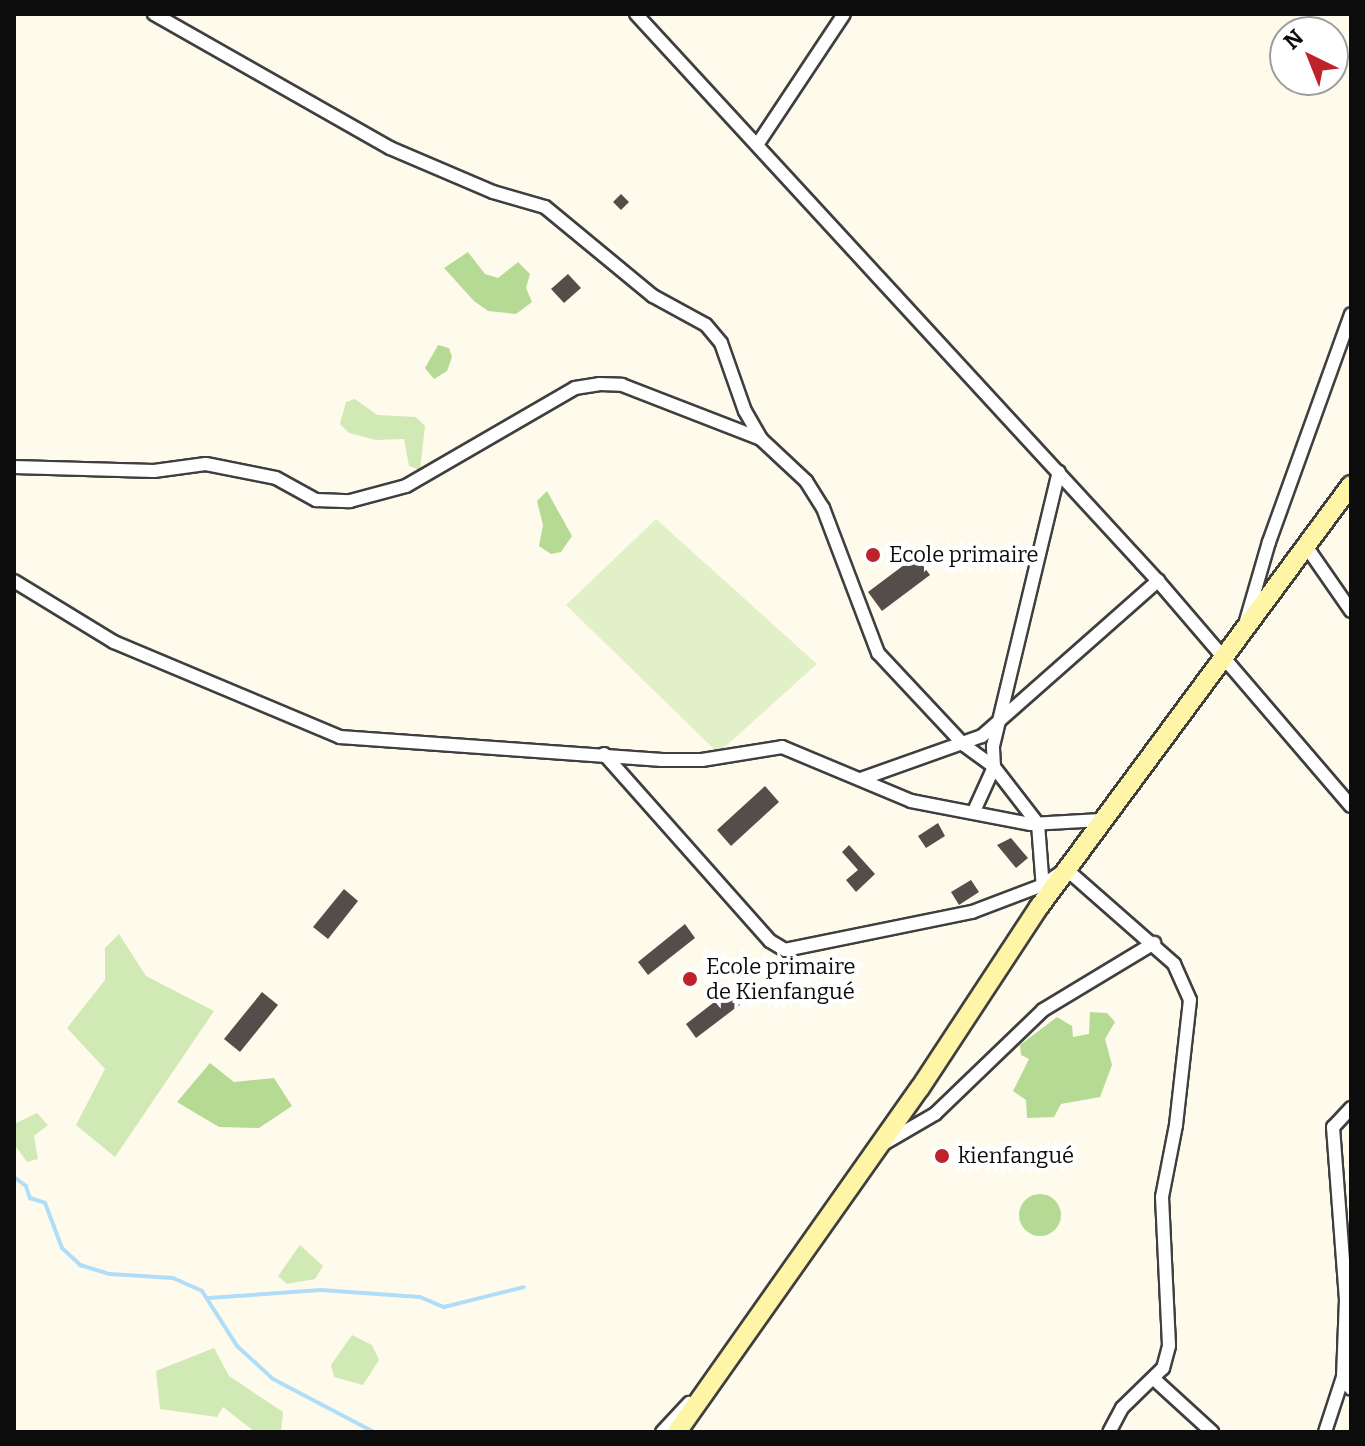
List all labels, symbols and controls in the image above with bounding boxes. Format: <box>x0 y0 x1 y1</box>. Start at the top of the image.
north arrow <box>1269 16 1349 96</box>
text: N <box>1278 24 1309 55</box>
place label: Ecole primaire <box>889 542 1039 568</box>
marker: Ecole primaire <box>864 546 882 564</box>
place label: Ecole primaire de Kienfangué <box>706 953 856 1004</box>
marker: Ecole primaire de Kienfangué <box>681 970 699 988</box>
place label: kienfangué <box>958 1143 1074 1169</box>
marker: kienfangué <box>933 1147 951 1165</box>

